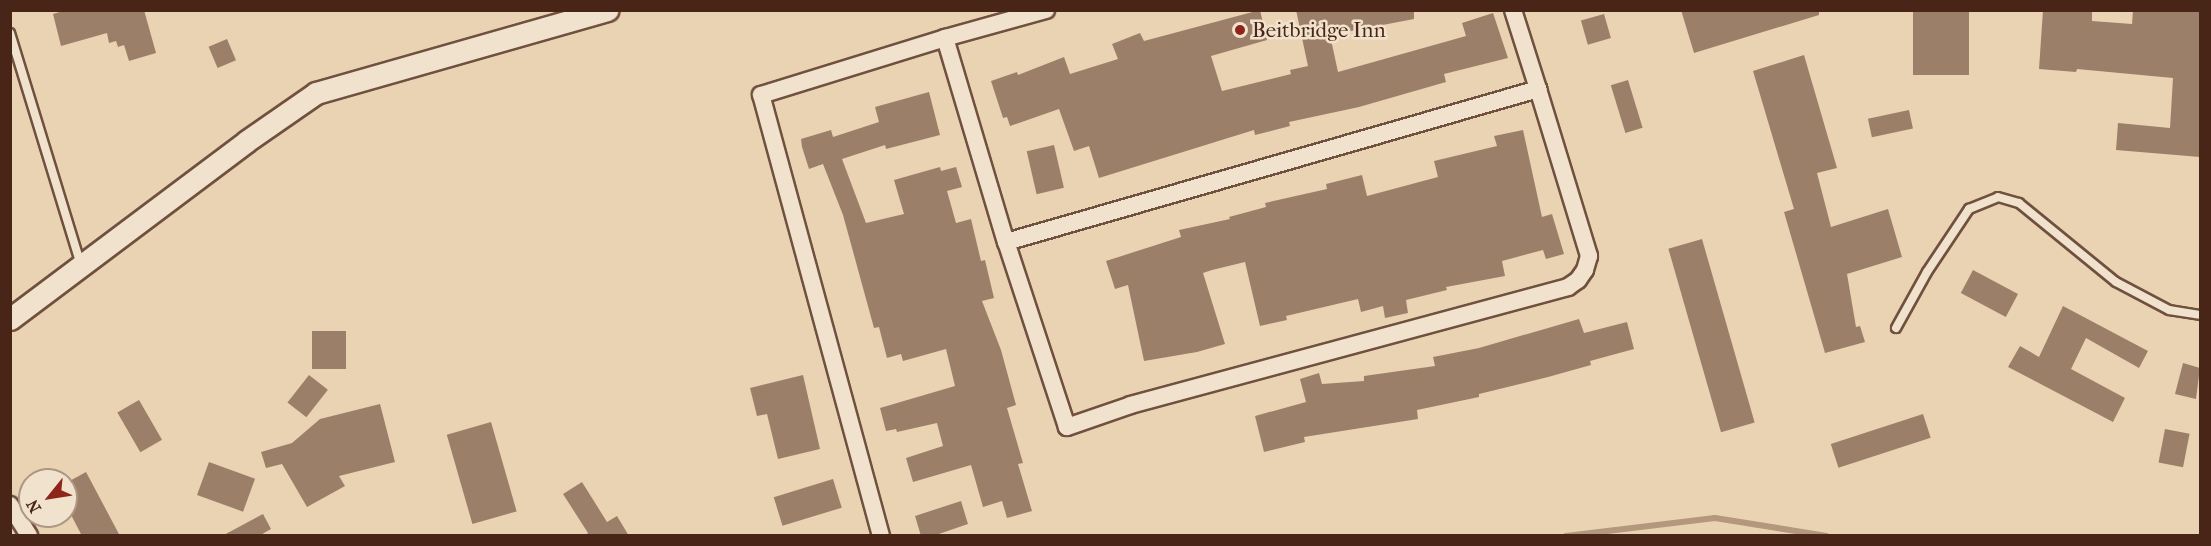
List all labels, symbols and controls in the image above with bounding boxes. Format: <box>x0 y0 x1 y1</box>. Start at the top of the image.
place label: Beitbridge Inn <box>1252 17 1386 43</box>
marker: Beitbridge Inn <box>1233 23 1247 37</box>
north arrow <box>18 468 78 528</box>
text: N <box>22 496 45 516</box>

